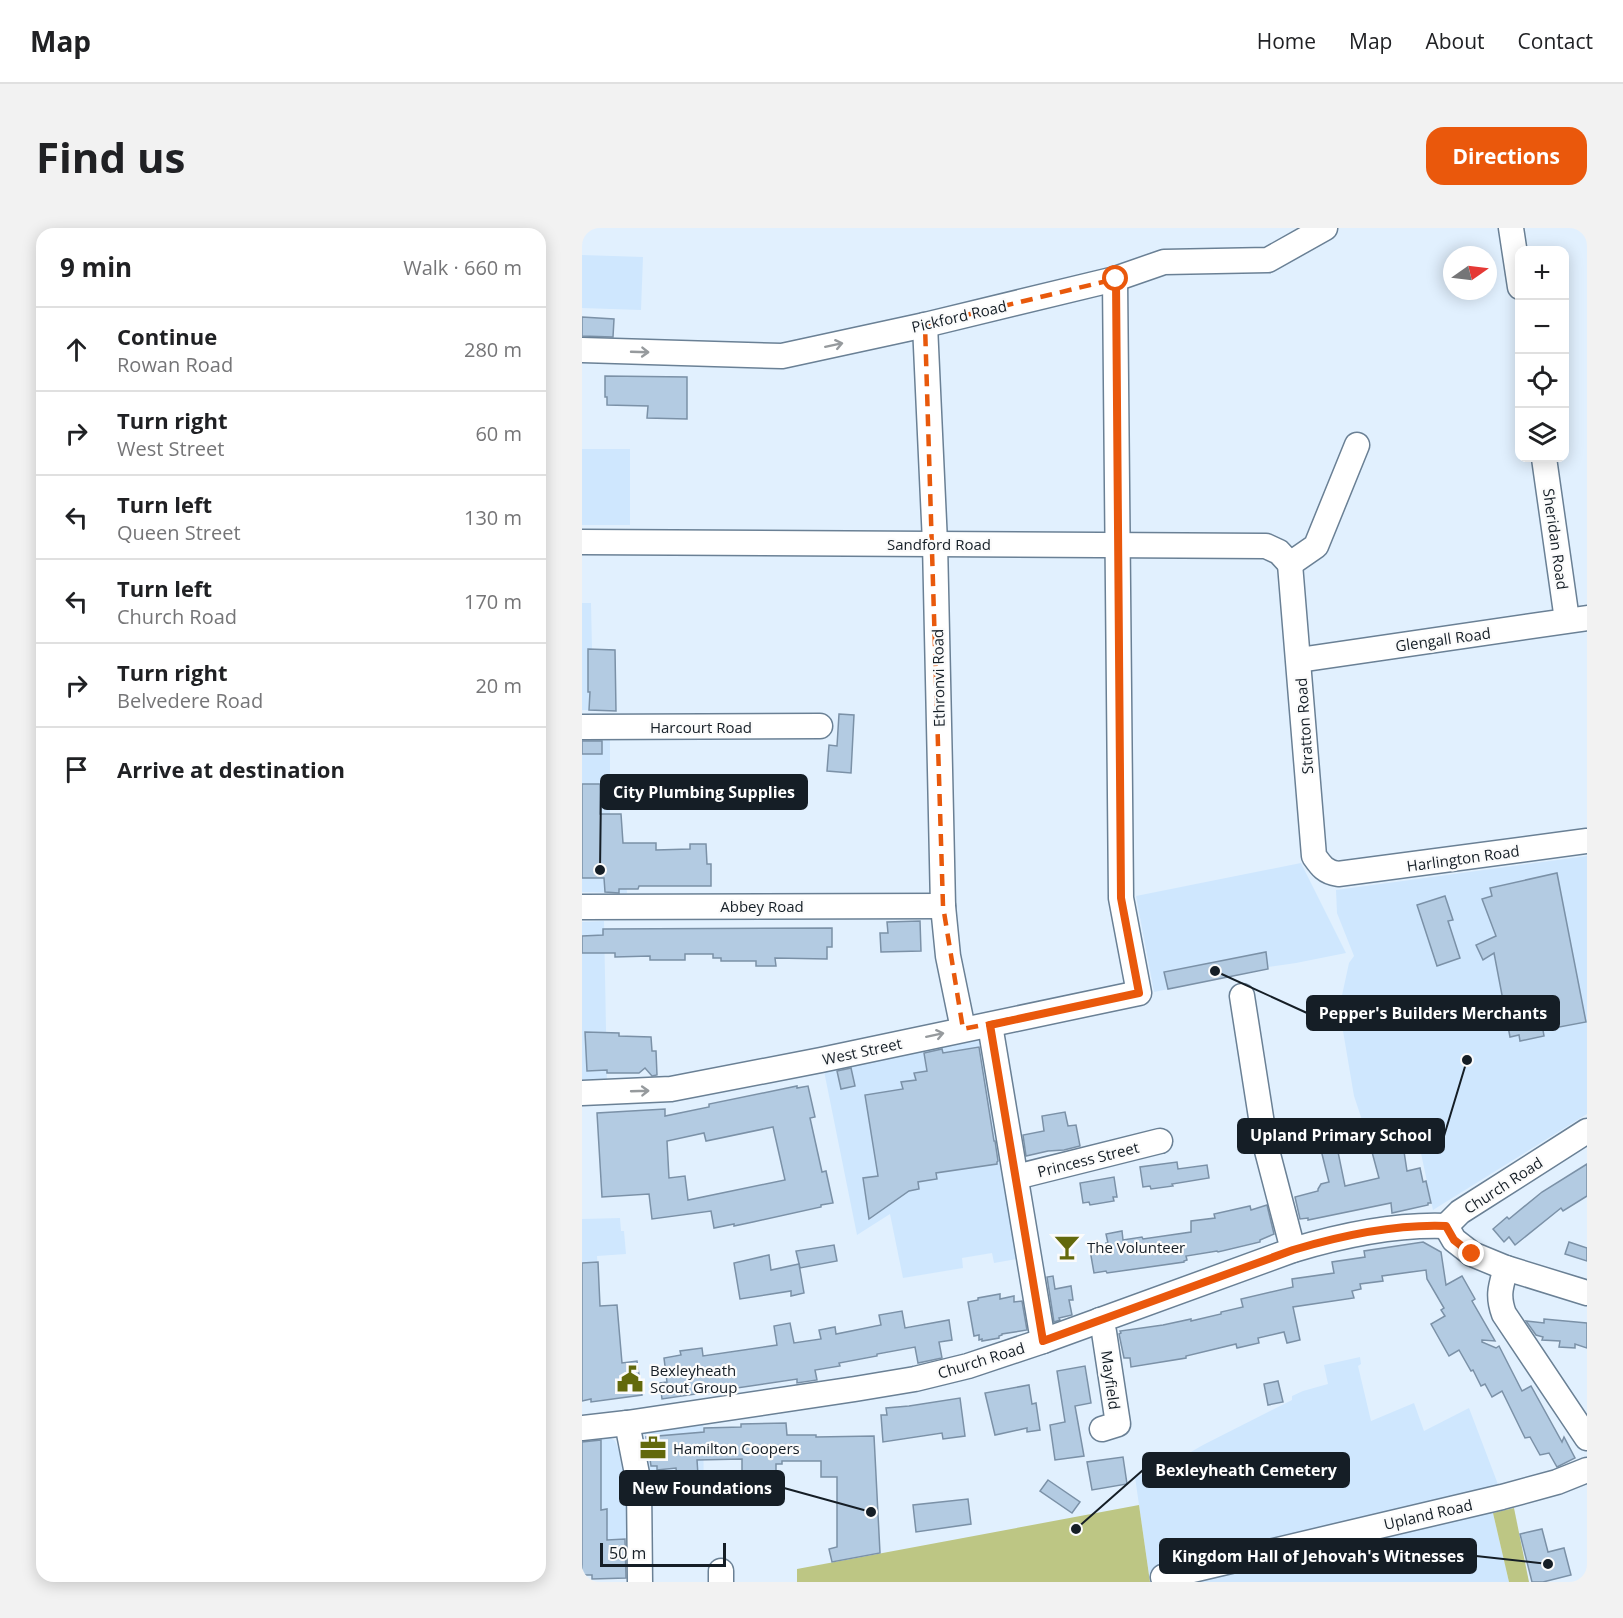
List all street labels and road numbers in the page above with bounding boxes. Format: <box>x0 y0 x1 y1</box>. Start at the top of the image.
street label: Pickford Road <box>910 295 1008 337</box>
street label: Sheridan Road <box>1539 487 1573 591</box>
street label: Sandford Road <box>887 534 991 554</box>
street label: Glengall Road <box>1394 622 1492 656</box>
street label: Ethronvi Road <box>927 629 949 727</box>
street label: Stratton Road <box>1291 677 1317 775</box>
street label: Harcourt Road <box>650 717 752 737</box>
street label: Harlington Road <box>1405 840 1521 876</box>
street label: Abbey Road <box>720 896 804 916</box>
street label: West Street <box>821 1033 903 1069</box>
street label: Princess Street <box>1035 1137 1141 1181</box>
street label: Church Road <box>1460 1152 1546 1218</box>
street label: Church Road <box>935 1337 1027 1383</box>
street label: Mayfield <box>1097 1349 1125 1411</box>
street label: Upland Road <box>1382 1494 1474 1534</box>

